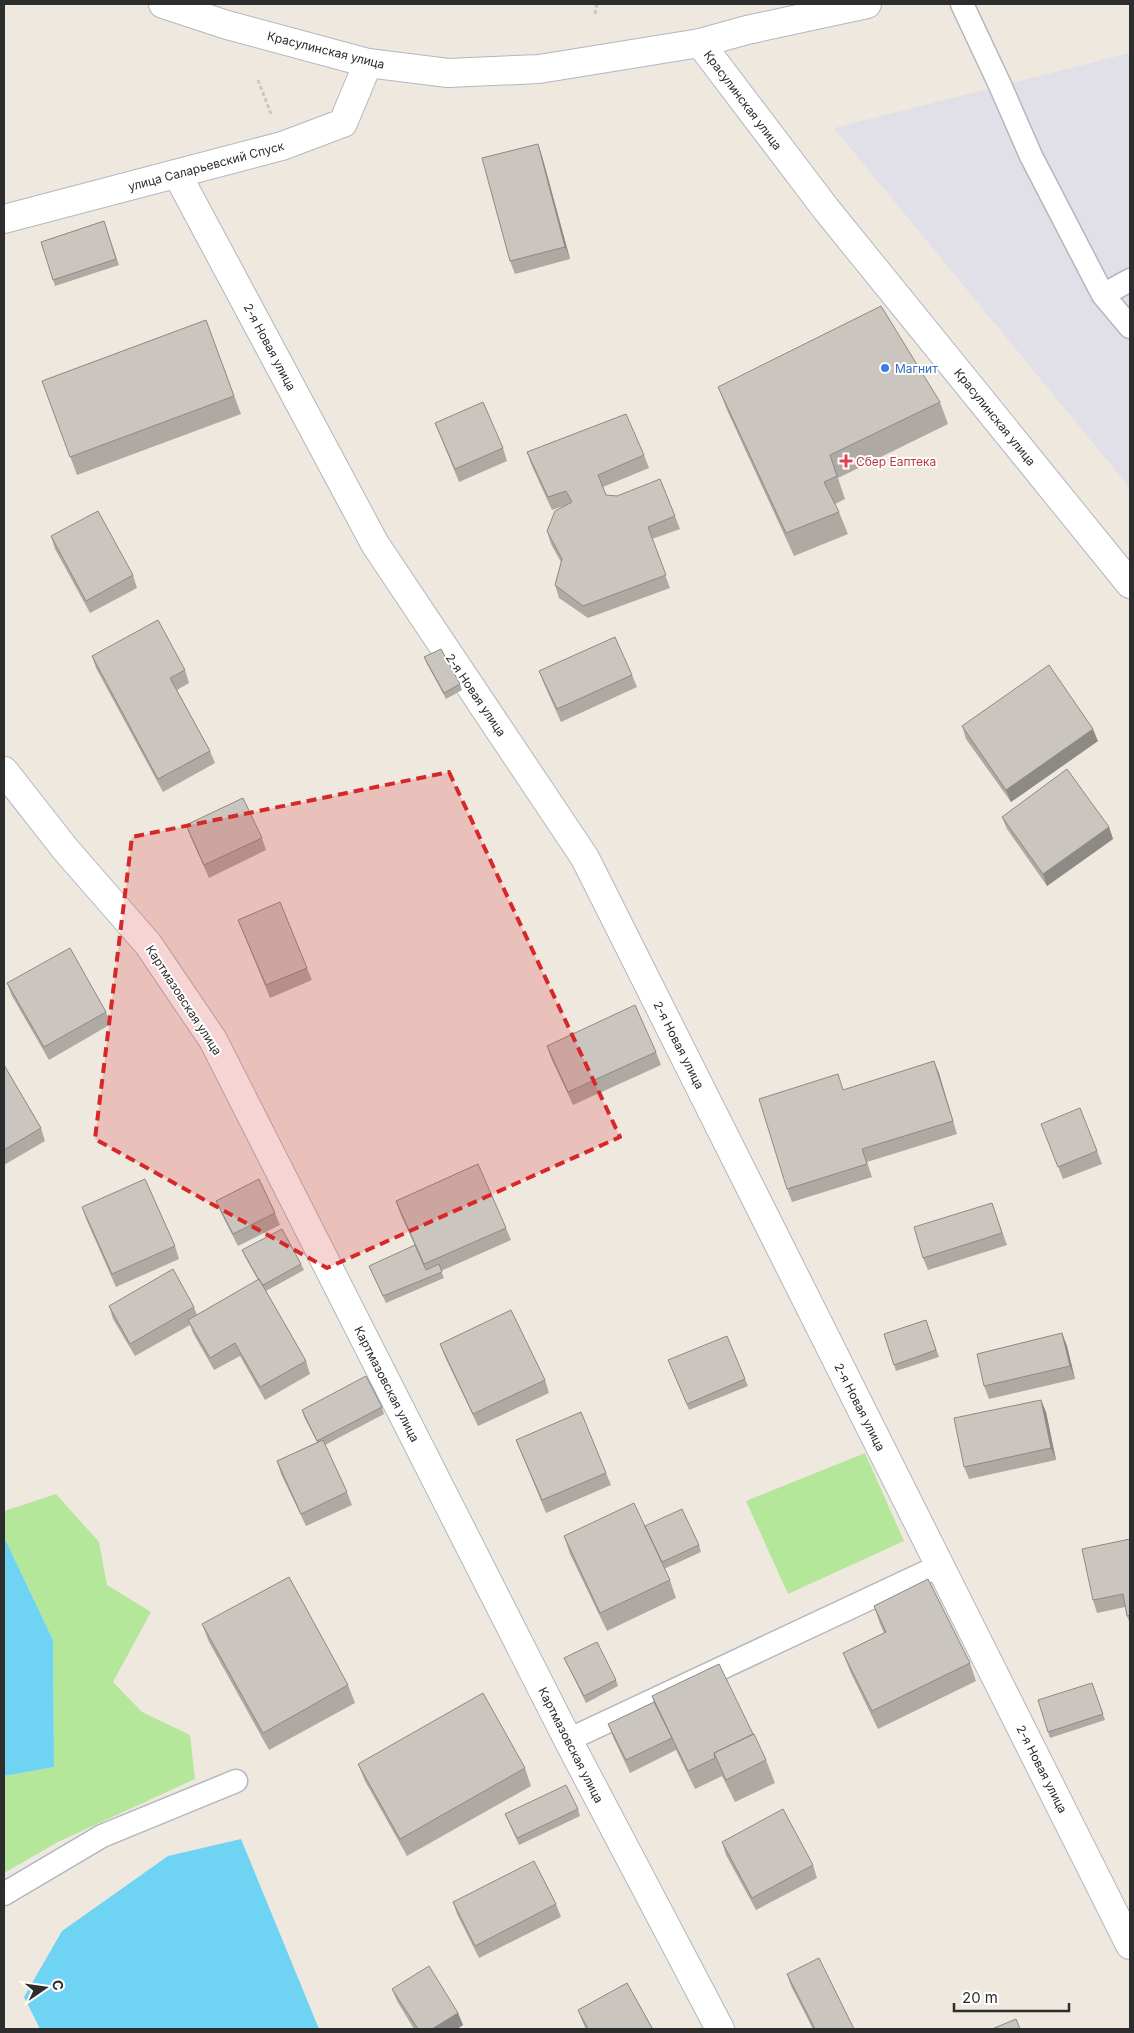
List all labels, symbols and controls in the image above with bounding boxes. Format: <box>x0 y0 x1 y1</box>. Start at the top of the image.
street label: Красулинская улица <box>266 28 386 72</box>
street label: Красулинская улица <box>701 47 785 153</box>
street label: улица Саларьевский Спуск <box>126 138 286 194</box>
street label: 2-я Новая улица <box>241 301 299 393</box>
place label: Магнит <box>895 361 938 376</box>
marker: Магнит <box>879 362 891 374</box>
street label: Красулинская улица <box>951 365 1039 469</box>
place label: Сбер Еаптека <box>856 454 936 469</box>
marker: Сбер Еаптека <box>840 455 852 467</box>
street label: 2-я Новая улица <box>443 651 509 739</box>
street label: Картмазовская улица <box>143 942 225 1058</box>
street label: 2-я Новая улица <box>650 999 708 1091</box>
street label: Картмазовская улица <box>351 1324 423 1444</box>
street label: 2-я Новая улица <box>831 1361 889 1453</box>
street label: Картмазовская улица <box>535 1685 607 1805</box>
street label: 2-я Новая улица <box>1013 1723 1071 1815</box>
north arrow <box>20 1963 70 2013</box>
text: С <box>49 1978 68 1992</box>
scale bar <box>954 1980 1069 2012</box>
text: 20 m <box>962 1988 998 2007</box>

